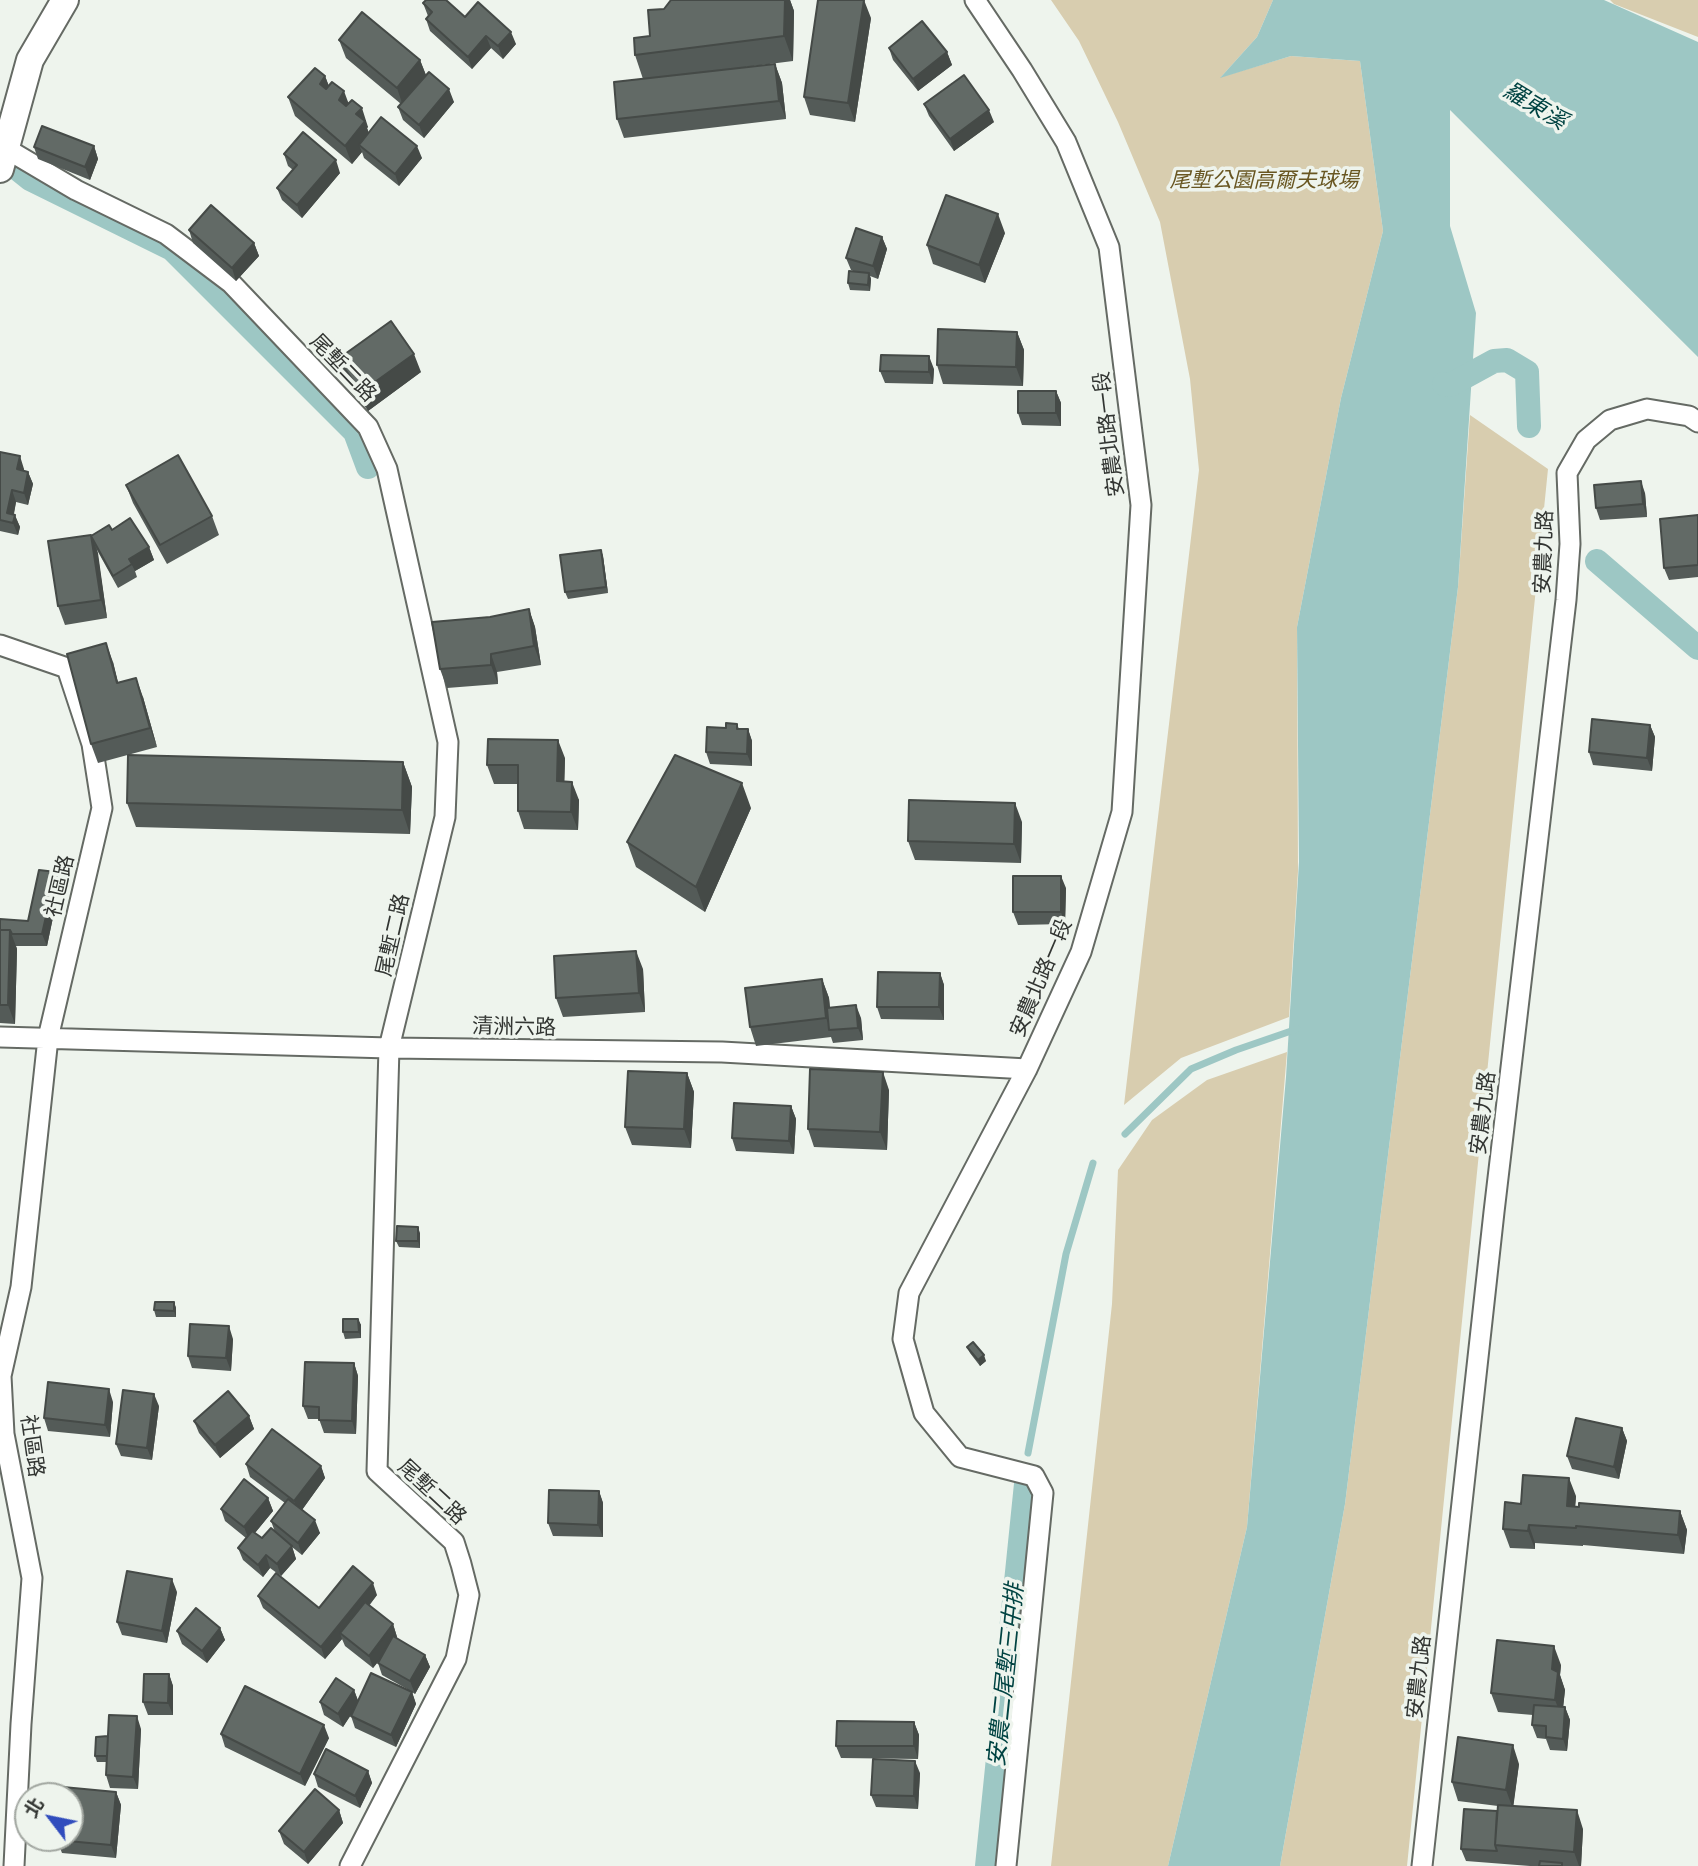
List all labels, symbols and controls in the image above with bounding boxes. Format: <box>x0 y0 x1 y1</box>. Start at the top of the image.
water label: 羅東溪 <box>1498 76 1572 136</box>
park label: 尾塹公園高爾夫球場 <box>1170 167 1358 193</box>
street label: 尾塹二路 <box>305 329 381 407</box>
street label: 安農北路一段 <box>1089 370 1129 498</box>
street label: 安農九路 <box>1530 510 1558 594</box>
street label: 社區路 <box>41 852 79 920</box>
street label: 尾塹二路 <box>371 891 415 979</box>
street label: 安農北路一段 <box>1005 915 1077 1041</box>
street label: 清洲六路 <box>472 1014 556 1040</box>
street label: 安農九路 <box>1465 1070 1501 1156</box>
street label: 社區路 <box>15 1413 49 1479</box>
street label: 尾塹二路 <box>393 1454 471 1530</box>
water label: 安農二尾塹三中排 <box>983 1582 1029 1768</box>
street label: 安農九路 <box>1402 1634 1436 1720</box>
north arrow <box>14 1782 84 1852</box>
text: 北 <box>17 1792 49 1822</box>

